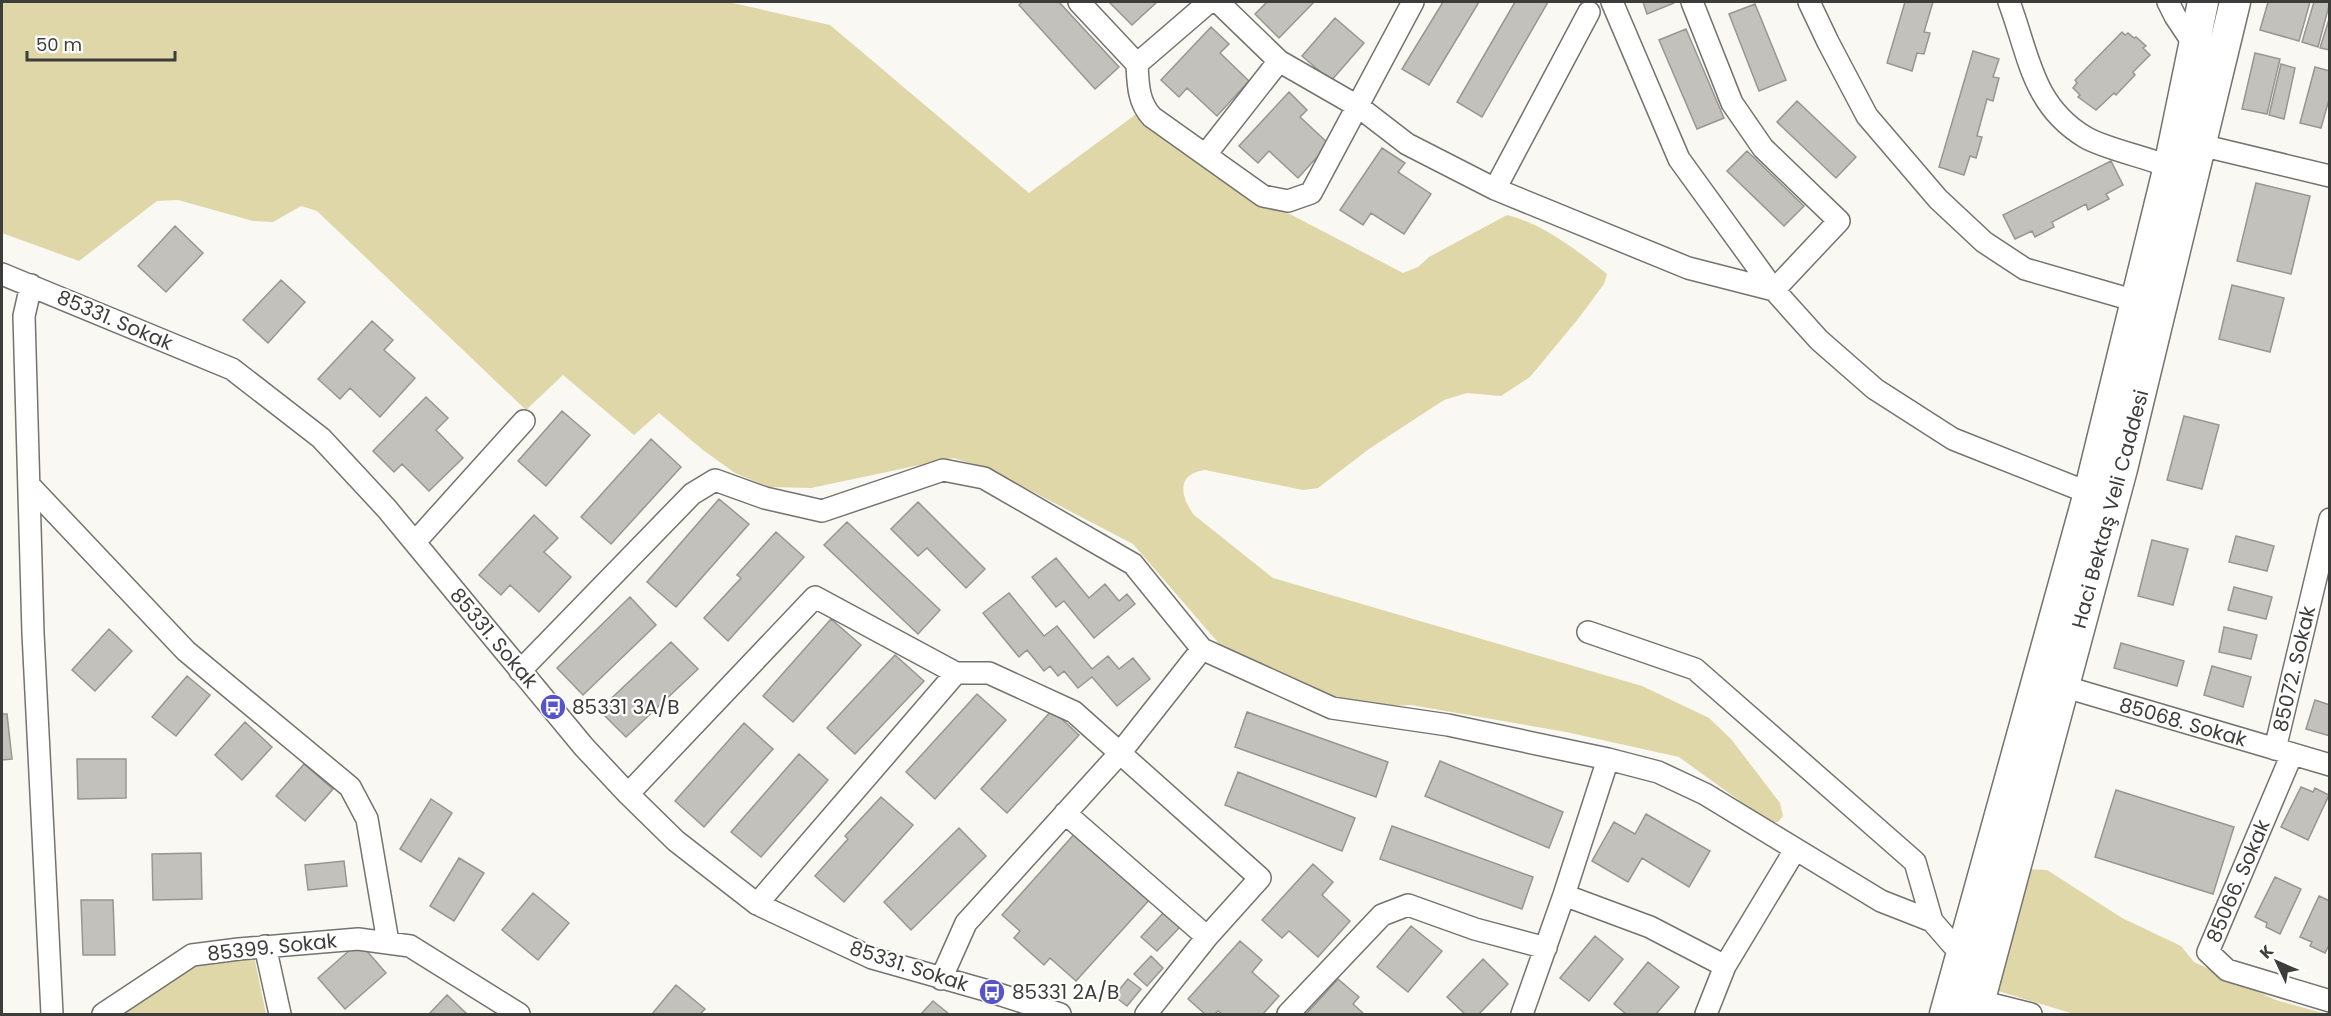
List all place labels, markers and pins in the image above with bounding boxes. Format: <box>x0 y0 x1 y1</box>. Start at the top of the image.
bus stop icon: 85331 3A/B <box>538 692 568 722</box>
place label: 85331 3A/B <box>572 693 680 721</box>
bus stop icon: 85331 2A/B <box>977 977 1007 1007</box>
place label: 85331 2A/B <box>1012 978 1119 1006</box>

